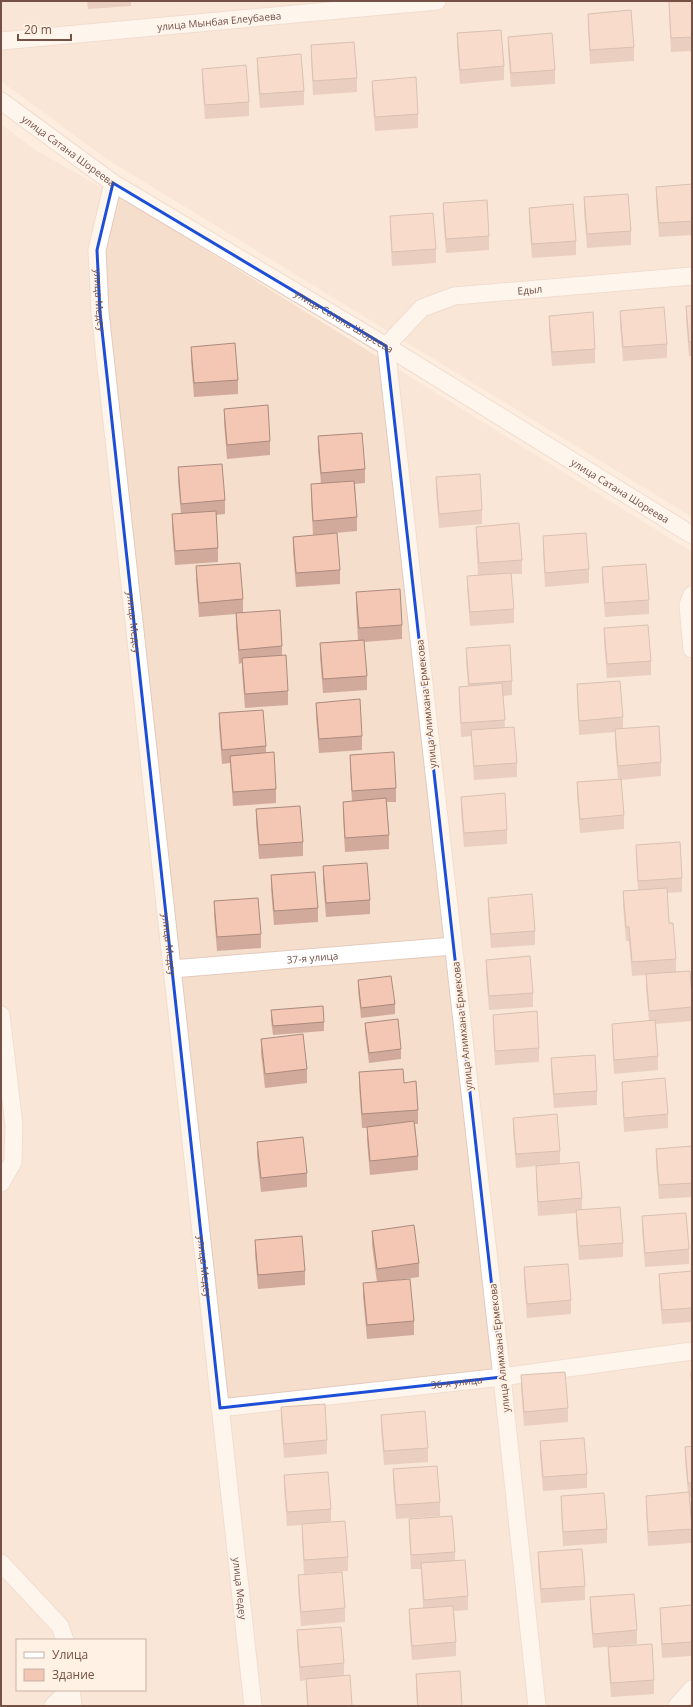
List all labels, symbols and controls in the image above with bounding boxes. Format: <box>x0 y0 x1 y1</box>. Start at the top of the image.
street label: улица Мынбая Елеубаева <box>156 8 282 34</box>
scale bar <box>18 16 71 42</box>
text: 20 m <box>24 21 52 38</box>
street label: улица Сатана Шореева <box>19 112 119 190</box>
street label: улица Медеу <box>91 268 109 333</box>
street label: Едыл <box>517 282 543 298</box>
street label: улица Сатана Шореева <box>292 286 396 356</box>
street label: улица Сатана Шореева <box>568 455 672 526</box>
street label: улица Медеу <box>124 590 145 655</box>
street label: улица Алимхана Ермекова <box>412 639 440 769</box>
street label: улица Медеу <box>159 912 180 977</box>
street label: 37-я улица <box>286 948 339 967</box>
street label: улица Алимхана Ермекова <box>448 961 476 1091</box>
street label: улица Медеу <box>194 1234 215 1299</box>
street label: улица Алимхана Ермекова <box>485 1283 513 1413</box>
street label: 36-я улица <box>430 1372 483 1392</box>
street label: улица Медеу <box>230 1557 251 1621</box>
legend <box>16 1639 146 1691</box>
text: Улица <box>52 1646 88 1663</box>
text: Здание <box>52 1666 95 1683</box>

